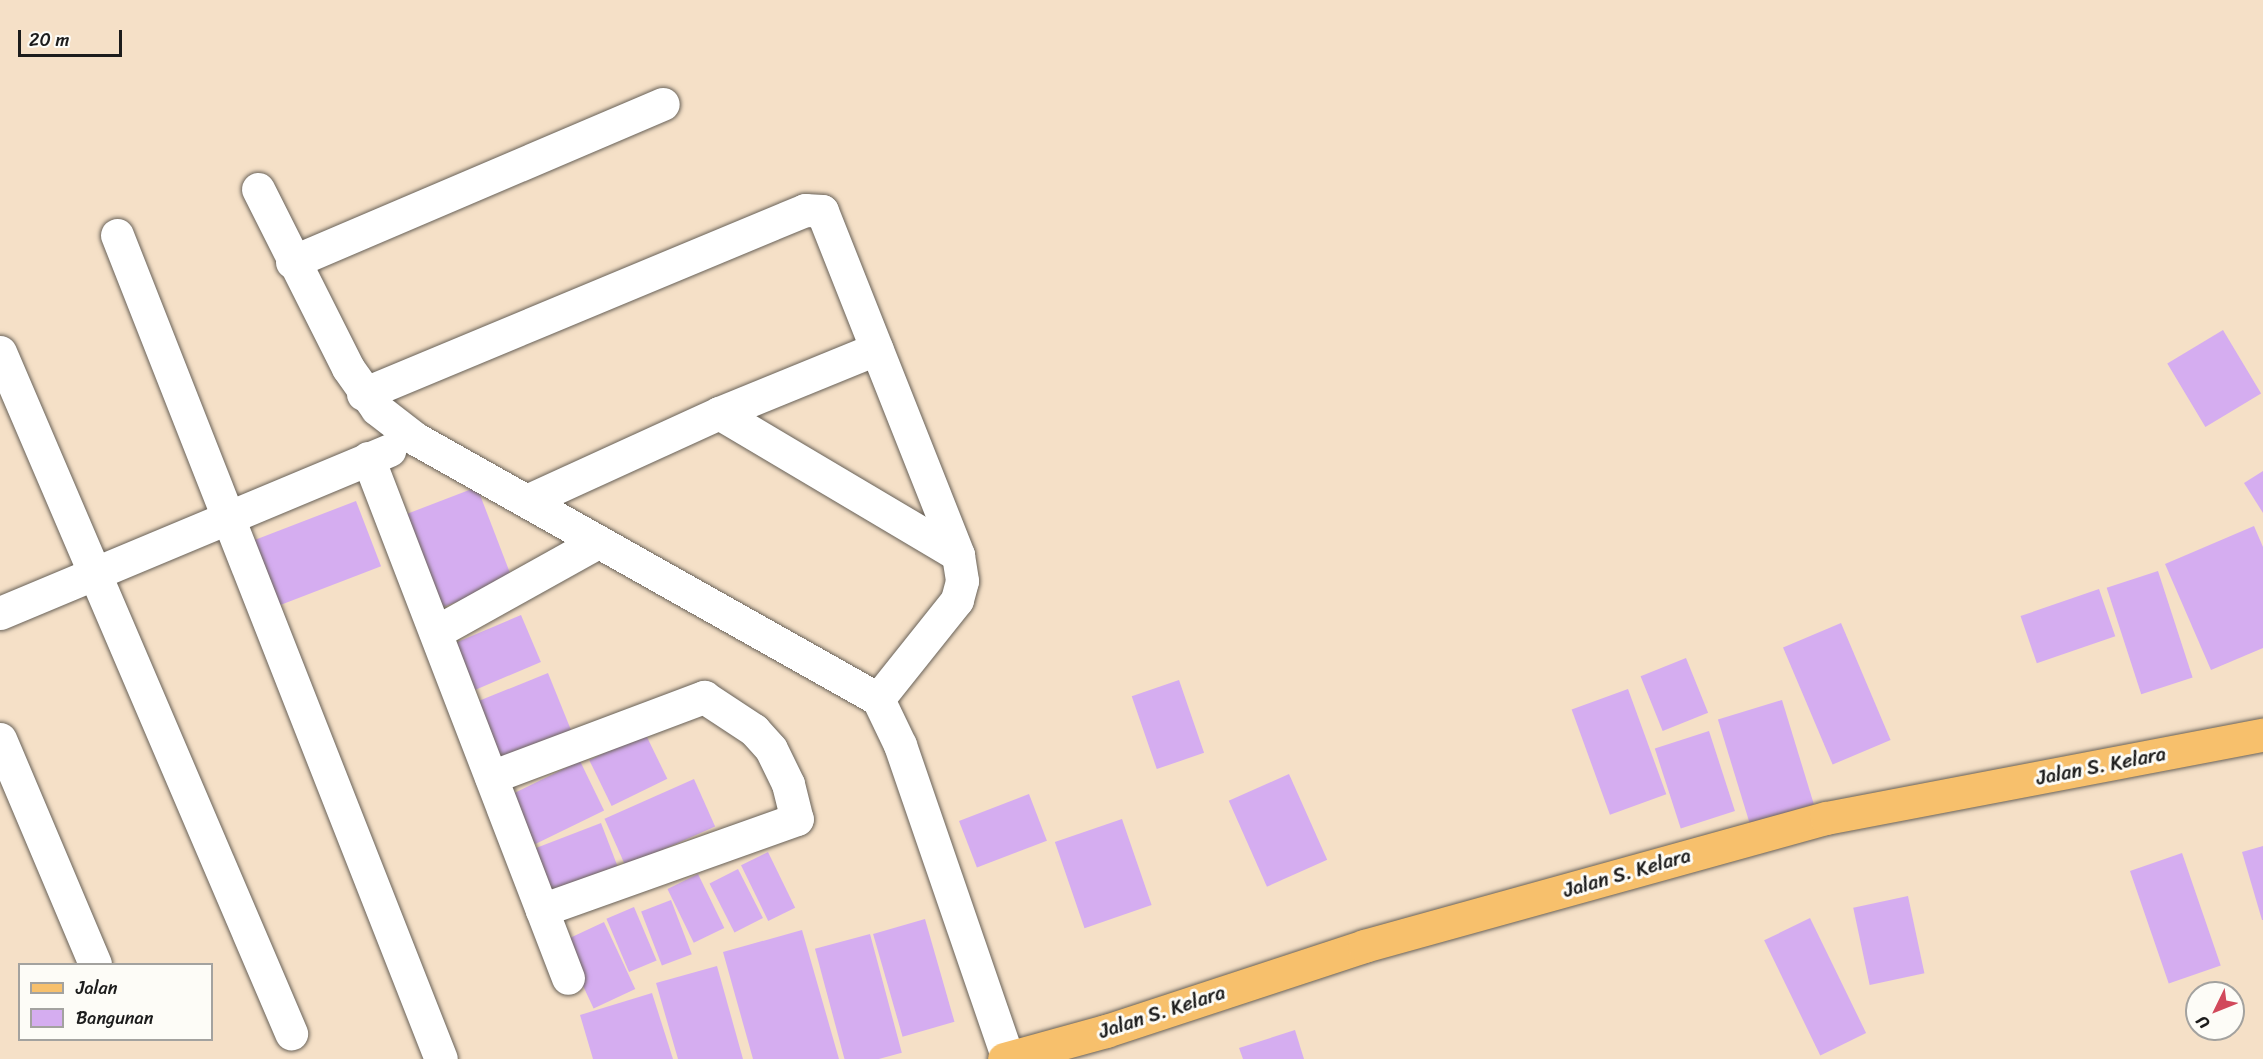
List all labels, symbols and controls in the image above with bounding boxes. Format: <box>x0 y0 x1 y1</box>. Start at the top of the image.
scale bar <box>21 18 124 56</box>
text: 20 m <box>29 24 69 56</box>
street label: Jalan S. Kelara <box>2034 742 2168 790</box>
street label: Jalan S. Kelara <box>1561 843 1693 903</box>
legend <box>18 963 213 1041</box>
text: Jalan <box>76 972 117 1004</box>
street label: Jalan S. Kelara <box>1096 980 1228 1044</box>
north arrow <box>2185 981 2245 1041</box>
text: Bangunan <box>76 1002 153 1034</box>
text: U <box>2189 1008 2217 1036</box>

